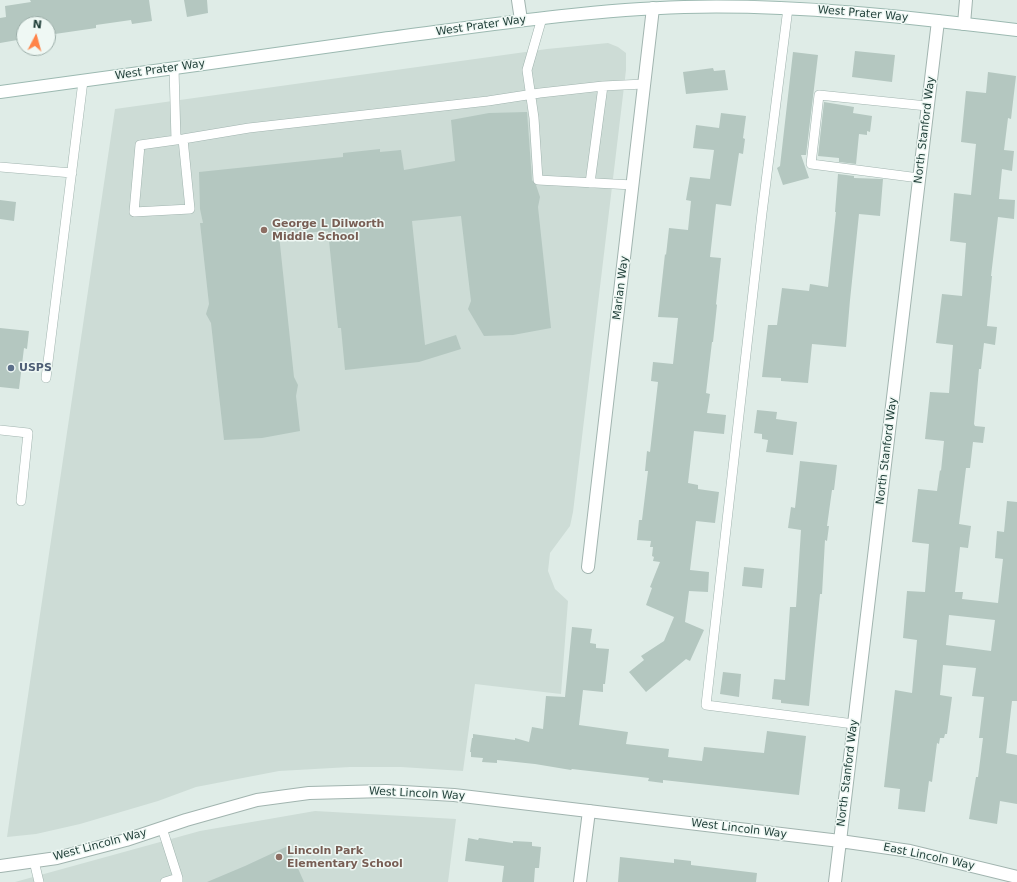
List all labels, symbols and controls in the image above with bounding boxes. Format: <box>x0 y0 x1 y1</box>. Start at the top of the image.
street label: West Prater Way <box>817 3 909 25</box>
street label: West Prater Way <box>435 13 527 39</box>
north arrow <box>16 16 56 56</box>
text: N <box>32 18 42 32</box>
street label: West Prater Way <box>114 57 206 83</box>
street label: North Stanford Way <box>912 76 938 184</box>
place label: George L Dilworth Middle School <box>272 217 384 243</box>
marker: George L Dilworth Middle School <box>259 225 269 235</box>
street label: Marian Way <box>611 255 631 321</box>
place label: USPS <box>19 361 52 375</box>
marker: USPS <box>6 363 16 373</box>
street label: North Stanford Way <box>874 397 900 505</box>
street label: North Stanford Way <box>835 719 861 827</box>
street label: West Lincoln Way <box>369 785 465 803</box>
street label: West Lincoln Way <box>690 817 788 841</box>
street label: West Lincoln Way <box>52 826 148 864</box>
street label: East Lincoln Way <box>882 841 976 873</box>
place label: Lincoln Park Elementary School <box>287 844 403 870</box>
marker: Lincoln Park Elementary School <box>274 852 284 862</box>

